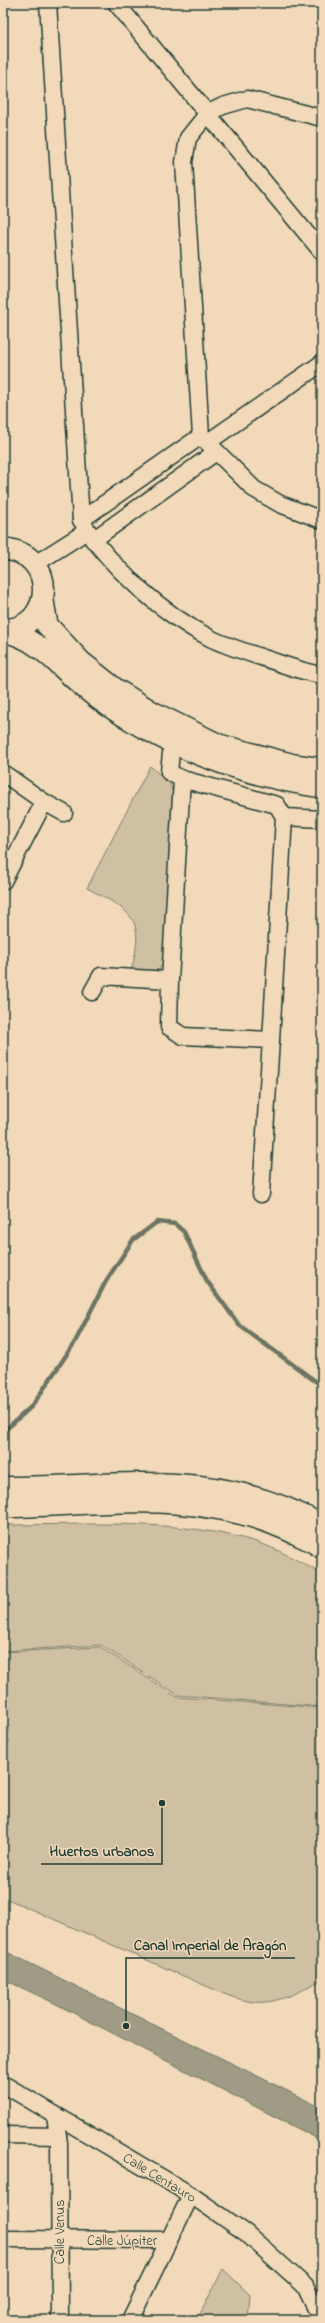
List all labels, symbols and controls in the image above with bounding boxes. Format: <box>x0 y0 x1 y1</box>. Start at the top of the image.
callout: Huertos urbanos <box>41 1837 162 1864</box>
text: Huertos urbanos <box>50 1841 155 1863</box>
callout: Canal Imperial de Aragón <box>126 1931 295 1958</box>
text: Canal Imperial de Aragón <box>134 1935 287 1959</box>
street label: Calle Centauro <box>118 2148 200 2209</box>
street label: Calle Venus <box>50 2200 71 2264</box>
street label: Calle Júpiter <box>87 2231 158 2252</box>

